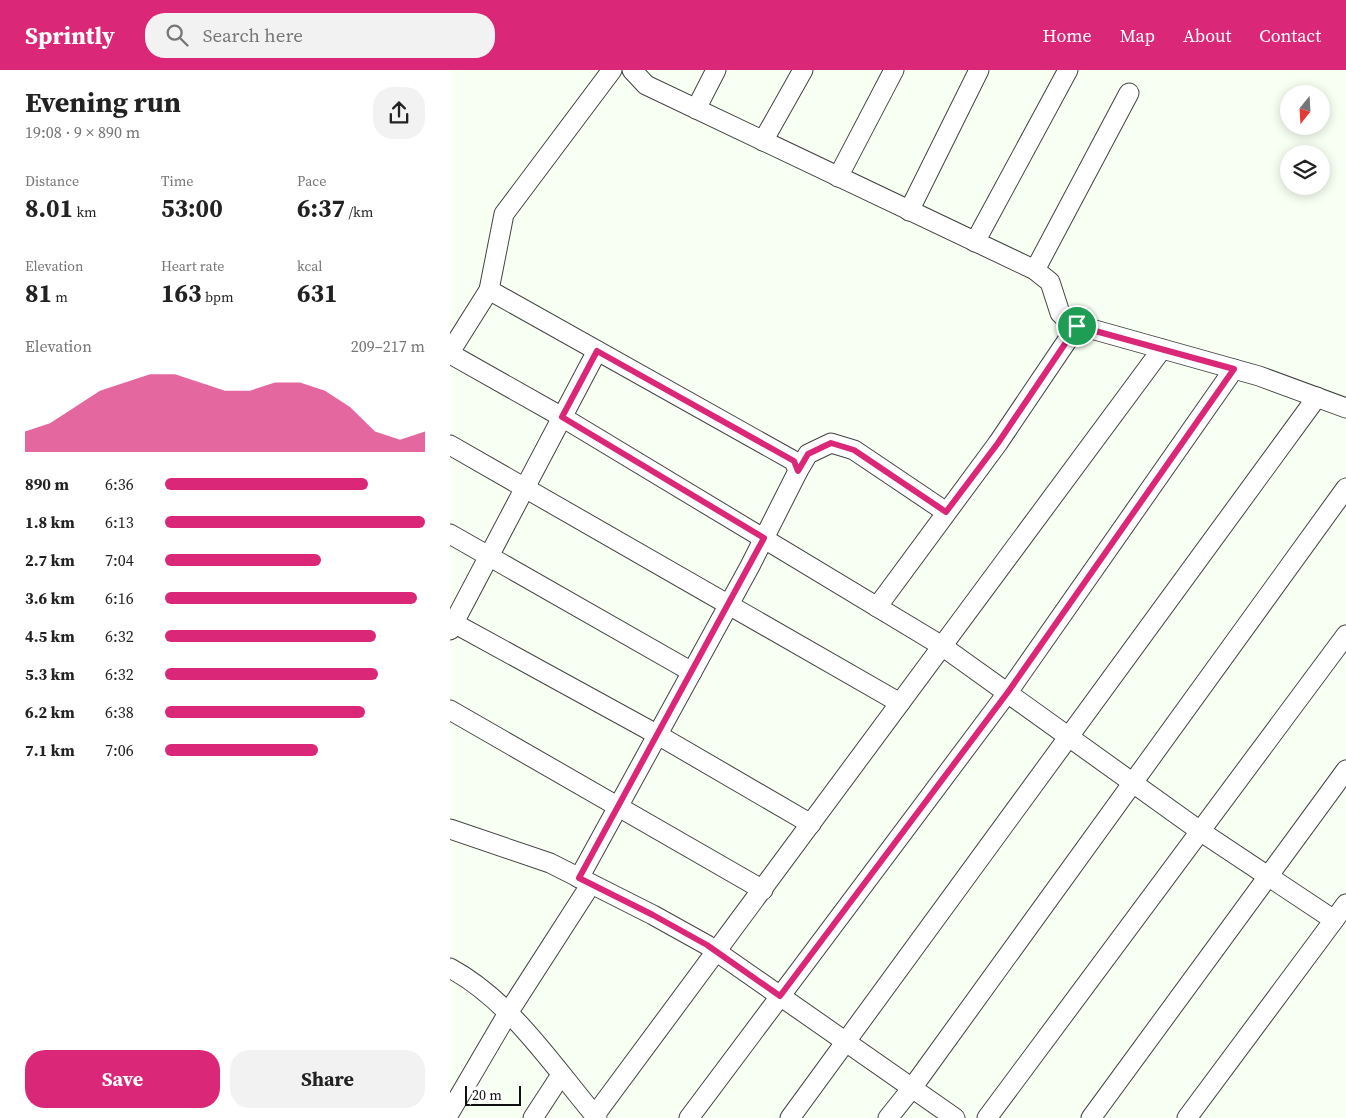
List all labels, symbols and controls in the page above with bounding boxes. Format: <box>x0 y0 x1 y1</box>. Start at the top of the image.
search box <box>145 13 495 58</box>
text: Sprintly <box>25 19 115 52</box>
icon: search <box>163 21 191 49</box>
text: Search here <box>203 22 303 48</box>
text: Home <box>1043 23 1092 48</box>
text: Map <box>1120 23 1155 48</box>
text: About <box>1183 23 1231 48</box>
text: Contact <box>1259 23 1321 48</box>
text: Evening run <box>25 83 181 121</box>
north arrow <box>1280 85 1330 135</box>
map controls <box>1280 85 1330 195</box>
button: share <box>373 87 425 139</box>
text: 19:08 · 9 × 890 m <box>25 121 140 143</box>
button: layers <box>1280 145 1330 195</box>
text: Distance <box>25 171 79 191</box>
text: Time <box>161 171 193 191</box>
text: Pace <box>297 171 326 191</box>
text: 8.01 <box>25 191 73 225</box>
text: 53:00 <box>161 191 223 225</box>
text: 6:37 <box>297 191 345 225</box>
text: km <box>73 202 97 222</box>
text: /km <box>345 202 373 222</box>
text: Elevation <box>25 256 83 276</box>
text: Heart rate <box>161 256 224 276</box>
text: kcal <box>297 256 323 276</box>
text: 81 <box>25 276 52 310</box>
text: 163 <box>161 276 202 310</box>
text: 631 <box>297 276 338 310</box>
text: m <box>52 287 68 307</box>
text: bpm <box>202 287 234 307</box>
pin <box>1056 305 1098 347</box>
icon: arrive <box>1063 312 1091 340</box>
text: Elevation <box>25 335 92 357</box>
text: 209–217 m <box>351 335 425 357</box>
text: 890 m <box>25 473 69 495</box>
text: 6:36 <box>105 473 134 495</box>
text: 1.8 km <box>25 511 75 533</box>
text: 6:13 <box>105 511 134 533</box>
text: 2.7 km <box>25 549 75 571</box>
text: 7:04 <box>105 549 134 571</box>
text: 3.6 km <box>25 587 75 609</box>
text: 6:16 <box>105 587 134 609</box>
text: 4.5 km <box>25 625 75 647</box>
text: 6:32 <box>105 625 134 647</box>
text: 5.3 km <box>25 663 75 685</box>
text: 6:32 <box>105 663 134 685</box>
text: 6.2 km <box>25 701 75 723</box>
text: 6:38 <box>105 701 134 723</box>
text: 7.1 km <box>25 739 75 761</box>
text: 7:06 <box>105 739 134 761</box>
button: Save <box>25 1050 220 1108</box>
button: Share <box>230 1050 425 1108</box>
scale bar <box>465 1083 521 1106</box>
text: 20 m <box>472 1085 502 1105</box>

